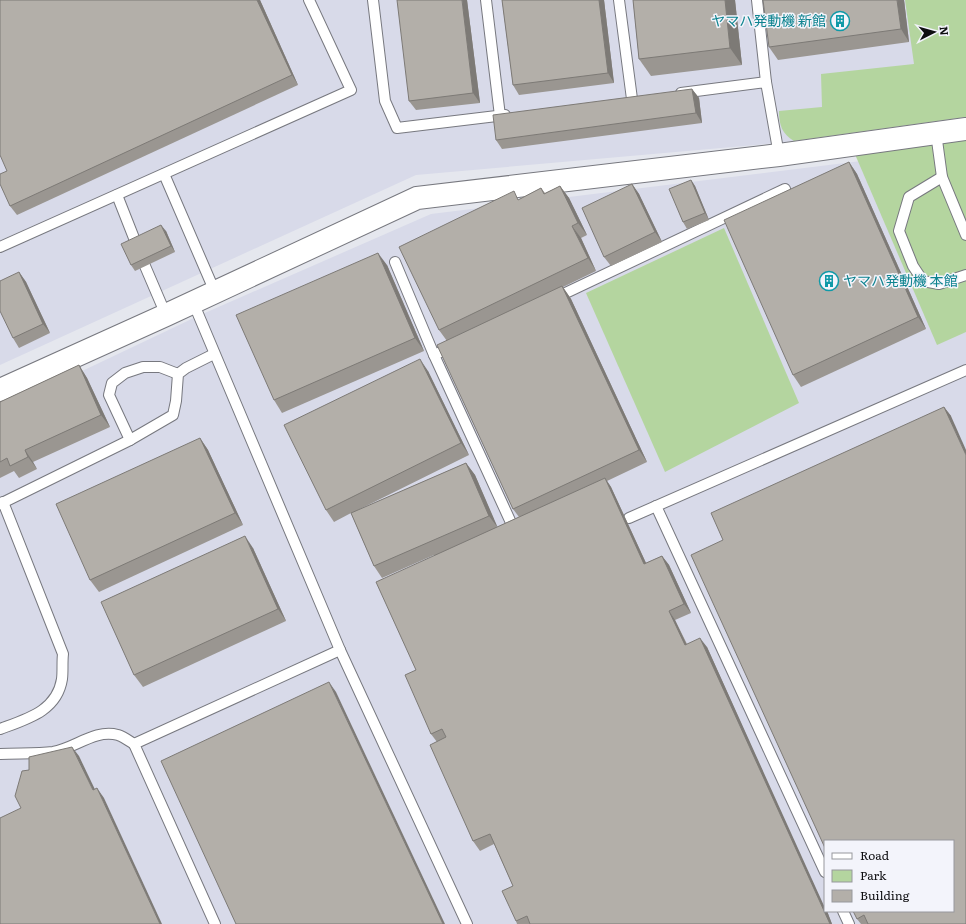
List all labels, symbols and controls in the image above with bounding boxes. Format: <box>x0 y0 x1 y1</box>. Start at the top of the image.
place label: ヤマハ発動機 新館 <box>711 10 826 30</box>
building icon: ヤマハ発動機 新館 <box>829 10 851 32</box>
north arrow <box>914 12 954 52</box>
text: N <box>937 25 953 36</box>
building icon: ヤマハ発動機 本館 <box>818 270 840 292</box>
place label: ヤマハ発動機 本館 <box>843 270 958 290</box>
legend <box>824 840 954 912</box>
text: Road <box>860 846 890 864</box>
text: Park <box>860 866 887 884</box>
text: Building <box>860 886 910 904</box>

